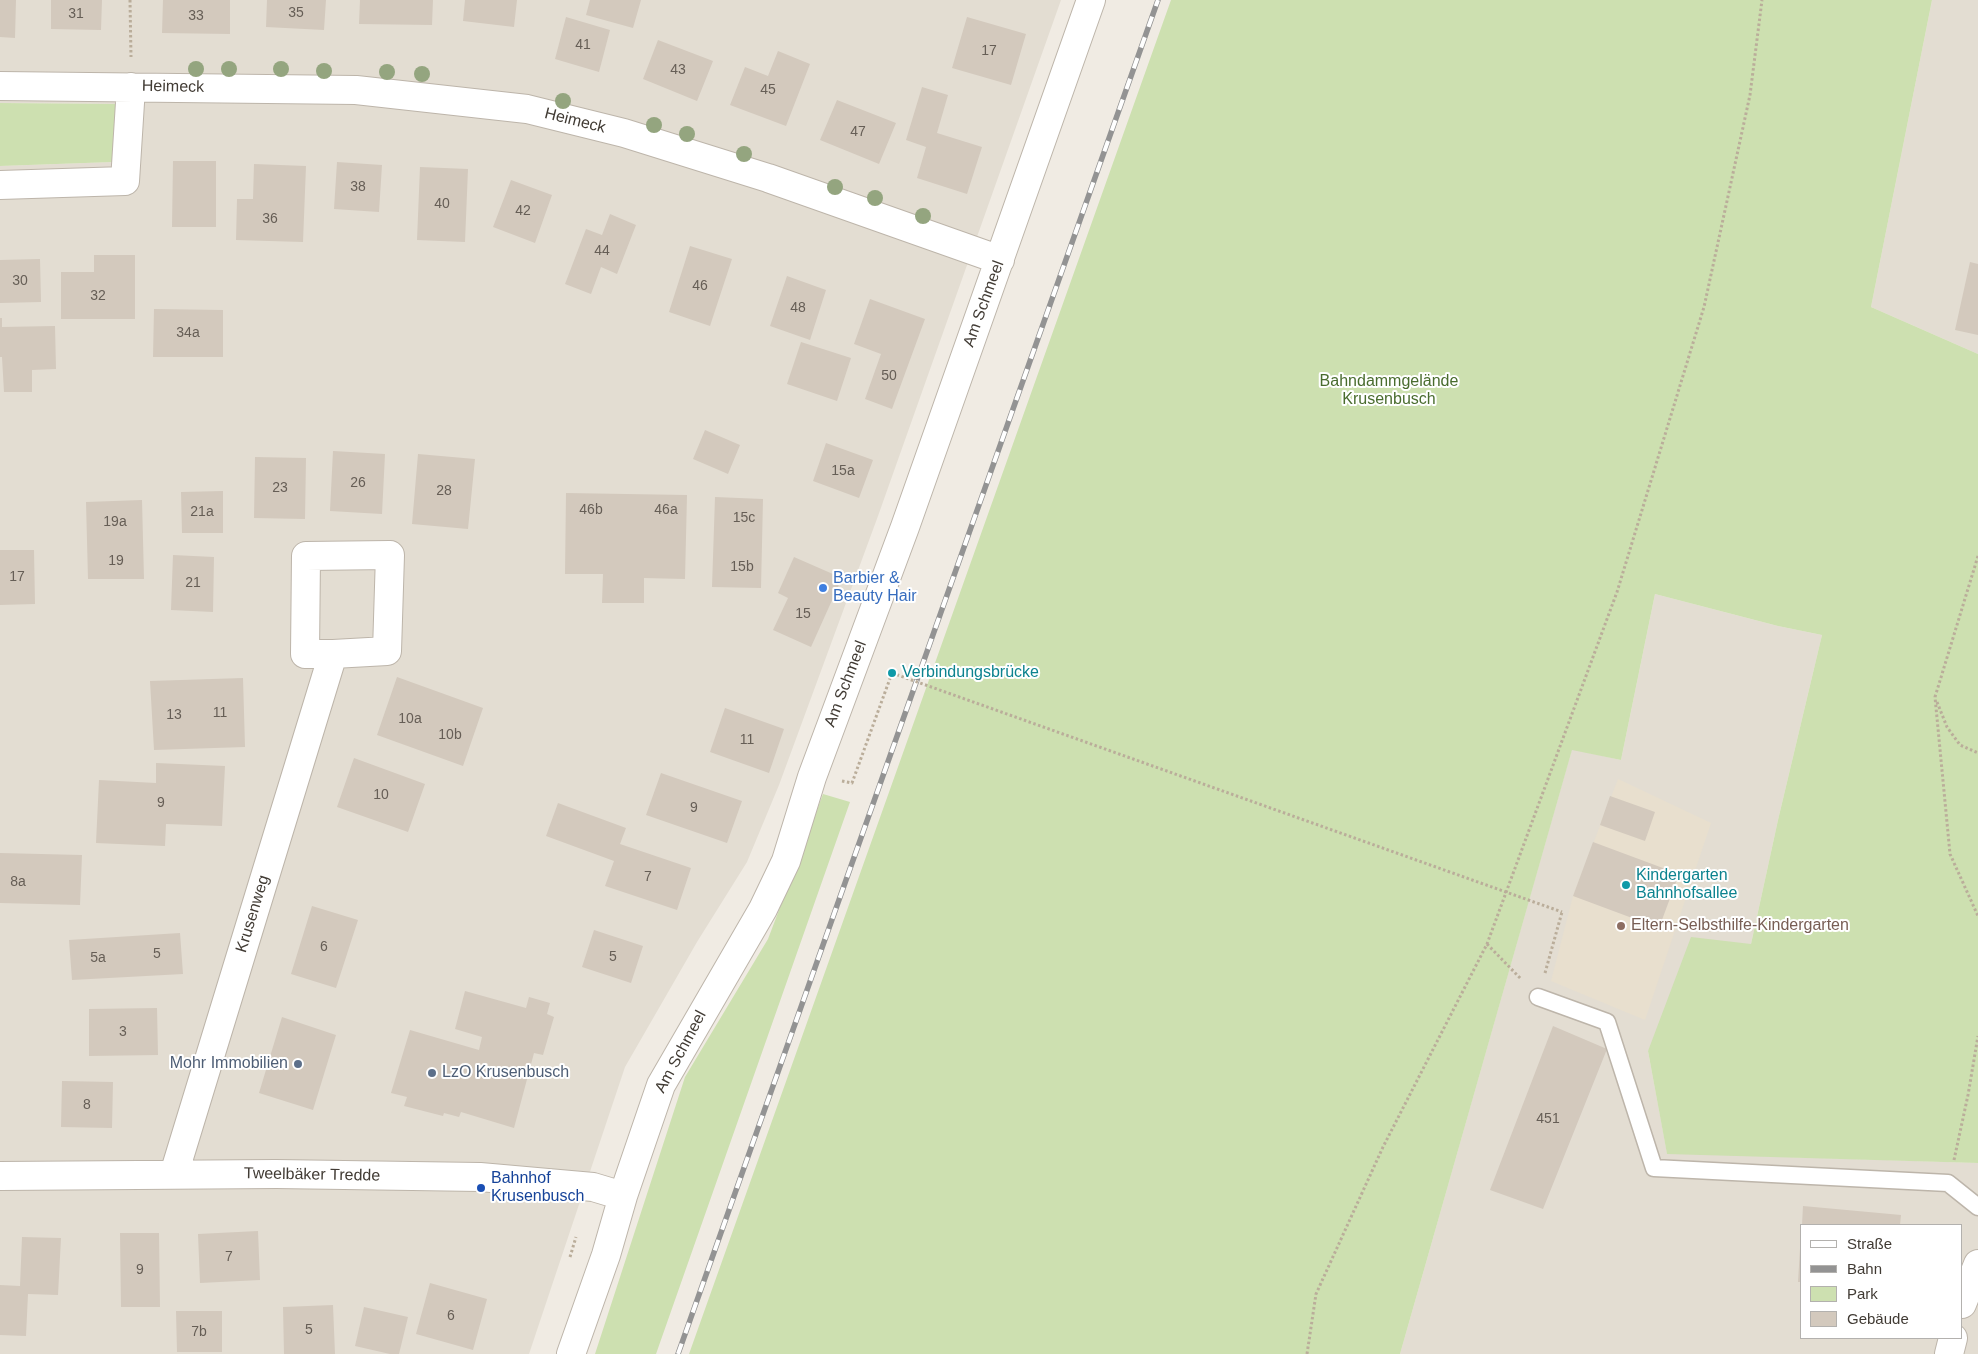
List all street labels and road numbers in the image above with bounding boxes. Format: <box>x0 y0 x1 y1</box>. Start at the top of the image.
street label: Heimeck <box>142 77 204 97</box>
street label: Heimeck <box>542 104 608 138</box>
street label: Am Schmeel <box>959 258 1009 350</box>
street label: Am Schmeel <box>821 638 871 730</box>
street label: Krusenweg <box>232 873 274 955</box>
street label: Am Schmeel <box>651 1007 711 1097</box>
street label: Tweelbäker Tredde <box>244 1164 380 1186</box>

